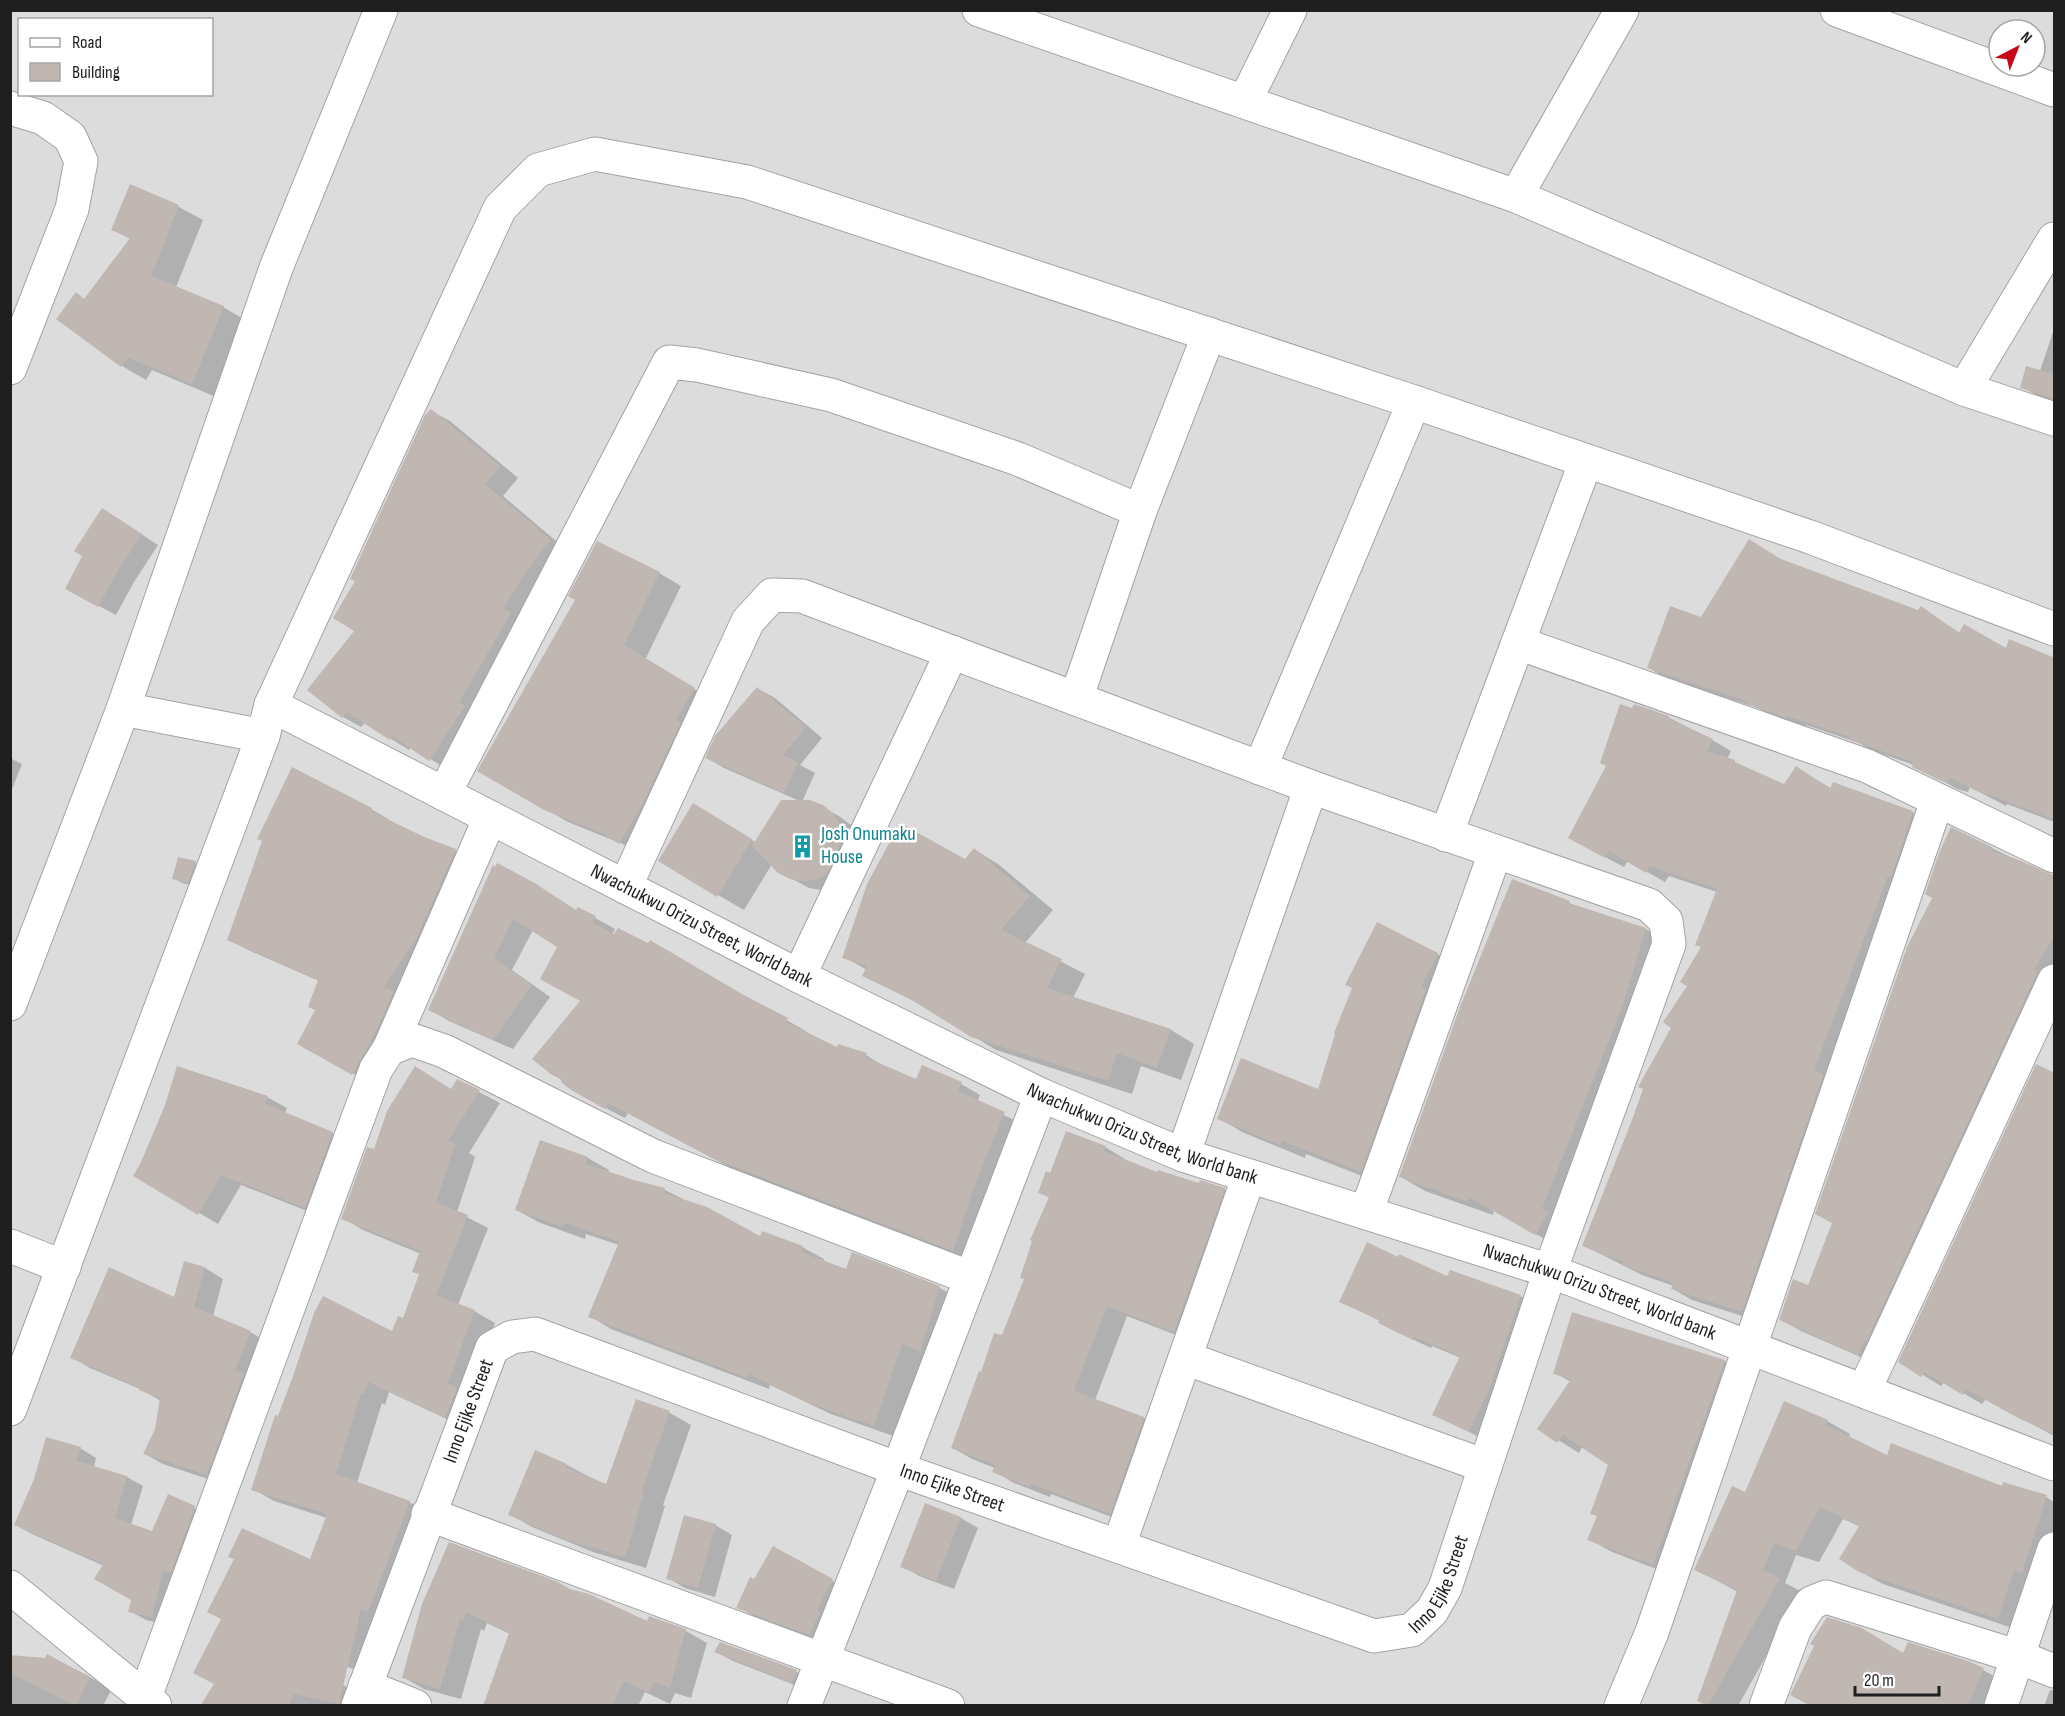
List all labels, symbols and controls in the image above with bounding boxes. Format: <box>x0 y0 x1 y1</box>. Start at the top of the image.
legend <box>18 18 213 96</box>
north arrow <box>1987 18 2047 78</box>
text: N <box>2017 28 2036 48</box>
text: Road <box>72 32 102 53</box>
text: Building <box>72 62 120 83</box>
place label: Josh Onumaku House <box>820 822 916 869</box>
building icon: Josh Onumaku House <box>790 833 816 859</box>
street label: Nwachukwu Orizu Street, World bank <box>587 859 817 993</box>
street label: Nwachukwu Orizu Street, World bank <box>1023 1078 1261 1190</box>
street label: Nwachukwu Orizu Street, World bank <box>1480 1239 1720 1346</box>
street label: Inno Ejike Street <box>438 1356 499 1466</box>
street label: Inno Ejike Street <box>897 1459 1008 1517</box>
street label: Inno Ejike Street <box>1404 1532 1474 1639</box>
scale bar <box>1855 1659 1939 1697</box>
text: 20 m <box>1864 1670 1894 1691</box>

